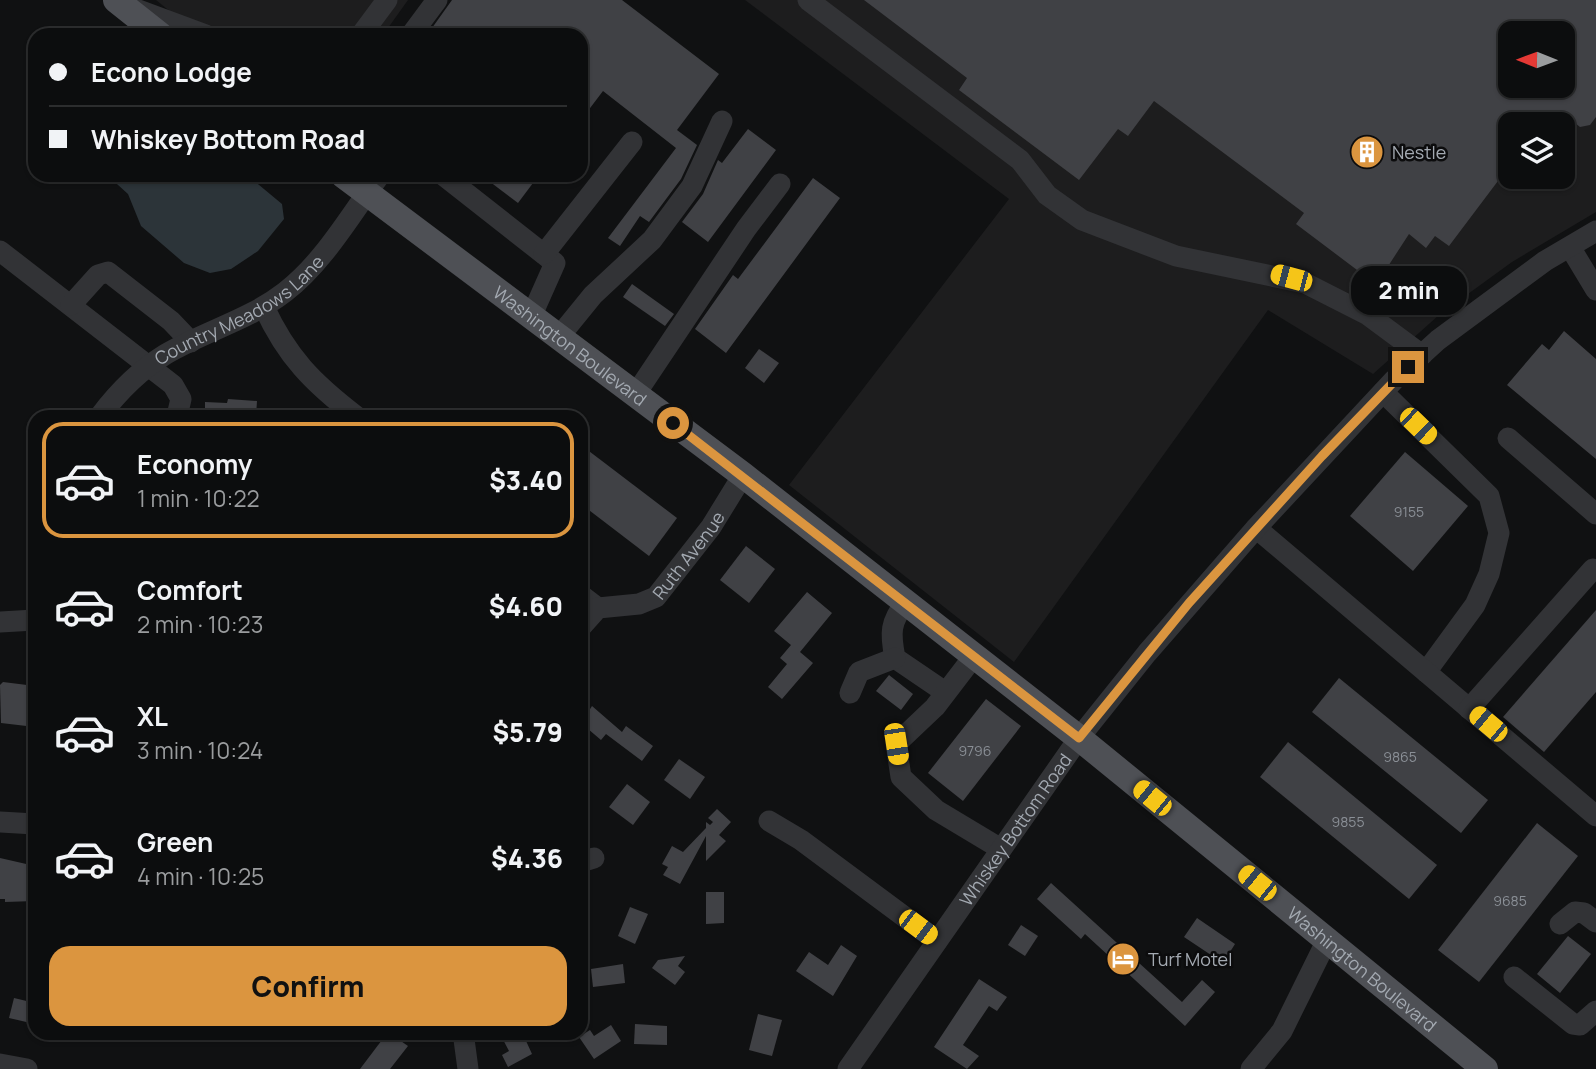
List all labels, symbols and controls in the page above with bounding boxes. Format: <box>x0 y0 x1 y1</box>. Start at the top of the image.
north arrow <box>1498 21 1575 98</box>
map controls <box>1498 21 1575 189</box>
text: Econo Lodge <box>91 54 252 90</box>
button: layers <box>1498 112 1575 189</box>
text: Whiskey Bottom Road <box>91 121 365 157</box>
building icon: Nestle <box>1348 133 1386 171</box>
place label: Nestle <box>1392 140 1446 164</box>
street label: Country Meadows Lane <box>150 250 329 370</box>
car <box>1268 262 1315 294</box>
callout: 2 min <box>1350 266 1466 314</box>
text: 2 min <box>1379 274 1440 306</box>
street label: Washington Boulevard <box>489 280 652 411</box>
route end <box>1392 351 1424 383</box>
car <box>1396 404 1441 448</box>
route start <box>657 407 689 439</box>
text: Economy <box>137 446 252 482</box>
icon: car <box>53 449 116 512</box>
text: $3.40 <box>489 462 563 498</box>
text: 1 min · 10:22 <box>137 482 260 514</box>
house number: 9155 <box>1394 502 1424 521</box>
street label: Ruth Avenue <box>647 507 730 604</box>
text: Comfort <box>137 572 243 608</box>
icon: car <box>53 575 116 638</box>
text: $4.60 <box>489 588 563 624</box>
text: 2 min · 10:23 <box>137 608 263 640</box>
text: XL <box>137 698 168 734</box>
icon: car <box>53 701 116 764</box>
car <box>1466 702 1511 746</box>
text: $5.79 <box>492 714 563 750</box>
car <box>883 722 910 766</box>
text: 3 min · 10:24 <box>137 734 263 766</box>
house number: 9796 <box>959 741 991 760</box>
house number: 9865 <box>1383 747 1417 766</box>
street label: Whiskey Bottom Road <box>954 749 1077 911</box>
car <box>1130 777 1175 819</box>
house number: 9855 <box>1332 812 1364 831</box>
text: Green <box>137 824 213 860</box>
icon: car <box>53 827 116 890</box>
text: $4.36 <box>491 840 563 876</box>
text: 4 min · 10:25 <box>137 860 264 892</box>
car <box>1235 862 1280 904</box>
house number: 9685 <box>1493 891 1527 910</box>
street label: Washington Boulevard <box>1282 901 1442 1037</box>
car <box>895 906 942 948</box>
hotel icon: Turf Motel <box>1104 940 1142 978</box>
button: Confirm <box>49 946 567 1026</box>
place label: Turf Motel <box>1148 947 1232 971</box>

